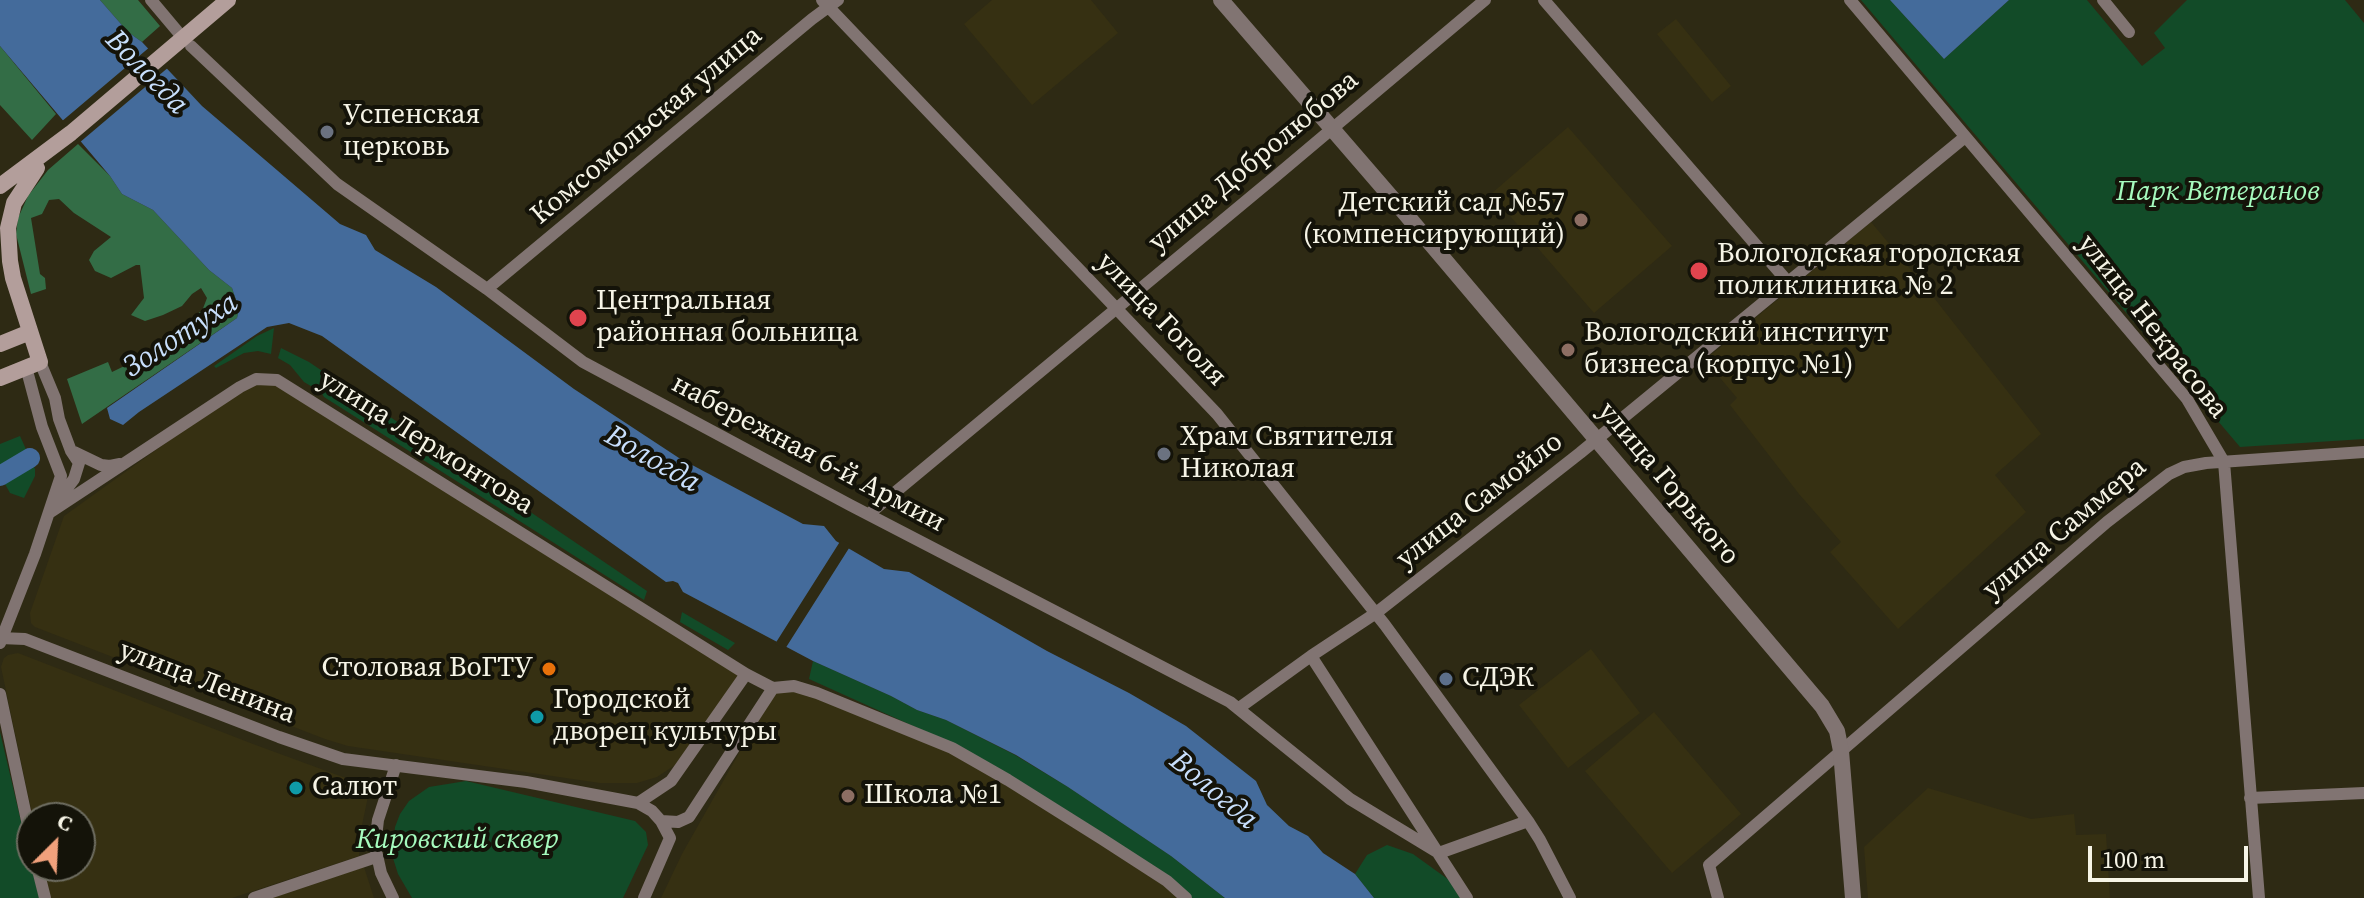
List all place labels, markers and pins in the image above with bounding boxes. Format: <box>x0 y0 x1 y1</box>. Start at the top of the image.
place label: Успенская церковь <box>343 99 480 165</box>
marker: Успенская церковь <box>318 123 336 141</box>
place label: Детский сад №57 (компенсирующий) <box>1303 187 1565 253</box>
marker: Детский сад №57 (компенсирующий) <box>1572 211 1590 229</box>
place label: Вологодская городская поликлиника № 2 <box>1717 238 2021 304</box>
marker: Вологодская городская поликлиника № 2 <box>1688 260 1710 282</box>
place label: Центральная районная больница <box>596 285 858 351</box>
marker: Центральная районная больница <box>567 307 589 329</box>
place label: Вологодский институт бизнеса (корпус №1) <box>1584 317 1889 383</box>
marker: Вологодский институт бизнеса (корпус №1) <box>1559 341 1577 359</box>
place label: Храм Святителя Николая <box>1180 421 1394 487</box>
marker: Храм Святителя Николая <box>1155 445 1173 463</box>
place label: Столовая ВоГТУ <box>321 652 533 686</box>
marker: Столовая ВоГТУ <box>540 660 558 678</box>
place label: СДЭК <box>1462 662 1534 696</box>
marker: СДЭК <box>1437 670 1455 688</box>
place label: Городской дворец культуры <box>553 684 777 750</box>
marker: Городской дворец культуры <box>528 708 546 726</box>
place label: Салют <box>312 771 397 805</box>
marker: Салют <box>287 779 305 797</box>
place label: Школа №1 <box>864 779 1002 813</box>
marker: Школа №1 <box>839 787 857 805</box>

